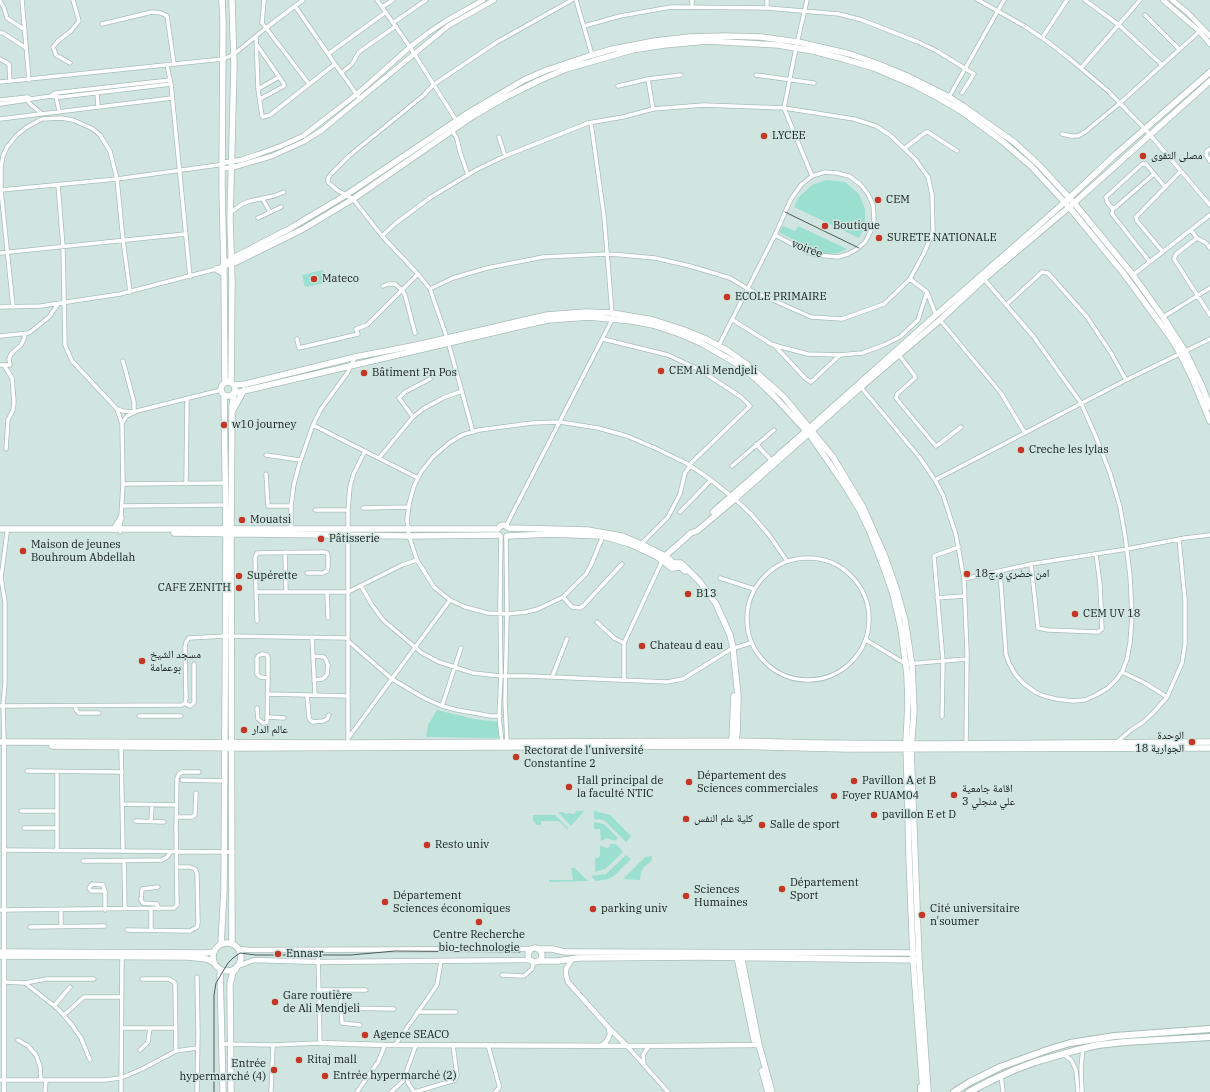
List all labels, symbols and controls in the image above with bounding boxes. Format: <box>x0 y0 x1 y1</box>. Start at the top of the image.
place label: LYCEE <box>772 129 806 143</box>
marker: LYCEE <box>759 131 769 141</box>
place label: مصلى التقوى <box>1151 149 1202 163</box>
marker: مصلى التقوى <box>1138 151 1148 161</box>
place label: CEM <box>886 193 910 207</box>
marker: CEM <box>873 195 883 205</box>
place label: Boutique <box>833 219 880 233</box>
marker: Boutique <box>820 221 830 231</box>
place label: SURETE NATIONALE <box>887 231 997 245</box>
marker: SURETE NATIONALE <box>874 233 884 243</box>
street label: voirée <box>790 237 824 261</box>
place label: Mateco <box>322 272 359 286</box>
marker: Mateco <box>309 274 319 284</box>
place label: ECOLE PRIMAIRE <box>735 290 827 304</box>
marker: ECOLE PRIMAIRE <box>722 292 732 302</box>
place label: CEM Ali Mendjeli <box>669 364 757 378</box>
place label: Bâtiment Fn Pos <box>372 366 457 380</box>
marker: CEM Ali Mendjeli <box>656 366 666 376</box>
marker: Bâtiment Fn Pos <box>359 368 369 378</box>
place label: w10 journey <box>232 418 296 432</box>
marker: w10 journey <box>219 420 229 430</box>
place label: Creche les lylas <box>1029 443 1109 457</box>
marker: Creche les lylas <box>1016 445 1026 455</box>
place label: Mouatsi <box>250 513 291 527</box>
marker: Mouatsi <box>237 515 247 525</box>
place label: Pâtisserie <box>329 532 380 546</box>
marker: Pâtisserie <box>316 534 326 544</box>
place label: Maison de jeunes Bouhroum Abdellah <box>31 538 135 564</box>
marker: Maison de jeunes Bouhroum Abdellah <box>18 546 28 556</box>
place label: امن حضري و.ج18 <box>975 567 1049 581</box>
place label: Supérette <box>247 569 297 583</box>
marker: امن حضري و.ج18 <box>962 569 972 579</box>
marker: Supérette <box>234 571 244 581</box>
place label: CAFE ZENITH <box>158 581 231 595</box>
marker: CAFE ZENITH <box>234 583 244 593</box>
place label: B13 <box>696 587 717 601</box>
marker: B13 <box>683 589 693 599</box>
place label: CEM UV 18 <box>1083 607 1140 621</box>
marker: CEM UV 18 <box>1070 609 1080 619</box>
place label: Chateau d eau <box>650 639 723 653</box>
marker: Chateau d eau <box>637 641 647 651</box>
place label: مسجد الشيخ بوعمامة <box>150 648 201 674</box>
marker: مسجد الشيخ بوعمامة <box>137 656 147 666</box>
place label: عالم الدار <box>252 723 288 737</box>
marker: عالم الدار <box>239 725 249 735</box>
place label: الوحدة الجوارية 18 <box>1135 729 1184 755</box>
marker: الوحدة الجوارية 18 <box>1187 737 1197 747</box>
place label: Rectorat de l'université Constantine 2 <box>524 744 644 770</box>
marker: Rectorat de l'université Constantine 2 <box>511 752 521 762</box>
place label: Département des Sciences commerciales <box>697 769 818 795</box>
place label: Hall principal de la faculté NTIC <box>577 774 663 800</box>
place label: Pavillon A et B <box>862 774 936 788</box>
marker: Pavillon A et B <box>849 776 859 786</box>
marker: Département des Sciences commerciales <box>684 777 694 787</box>
marker: Hall principal de la faculté NTIC <box>564 782 574 792</box>
place label: اقامة جامعية علي منجلي 3 <box>962 782 1015 808</box>
place label: Foyer RUAM04 <box>842 789 919 803</box>
marker: اقامة جامعية علي منجلي 3 <box>949 790 959 800</box>
marker: Foyer RUAM04 <box>829 791 839 801</box>
place label: pavillon E et D <box>882 808 956 822</box>
marker: pavillon E et D <box>869 810 879 820</box>
place label: كلية علم النفس <box>694 812 753 826</box>
marker: كلية علم النفس <box>681 814 691 824</box>
place label: Salle de sport <box>770 818 840 832</box>
marker: Salle de sport <box>757 820 767 830</box>
place label: Resto univ <box>435 838 489 852</box>
marker: Resto univ <box>422 840 432 850</box>
place label: Département Sport <box>790 876 859 902</box>
place label: Sciences Humaines <box>694 883 748 909</box>
marker: Département Sport <box>777 884 787 894</box>
place label: Département Sciences économiques <box>393 889 510 915</box>
marker: Sciences Humaines <box>681 891 691 901</box>
marker: Département Sciences économiques <box>380 897 390 907</box>
place label: parking univ <box>601 902 667 916</box>
place label: Cité universitaire n'soumer <box>930 902 1020 928</box>
marker: parking univ <box>588 904 598 914</box>
marker: Cité universitaire n'soumer <box>917 910 927 920</box>
marker: Centre Recherche bio-technologie <box>474 917 484 927</box>
place label: Centre Recherche bio-technologie <box>433 928 525 954</box>
place label: Ennasr <box>286 947 323 961</box>
marker: Ennasr <box>273 949 283 959</box>
place label: Gare routière de Ali Mendjeli <box>283 989 360 1015</box>
marker: Gare routière de Ali Mendjeli <box>270 997 280 1007</box>
place label: Agence SEACO <box>373 1028 449 1042</box>
marker: Agence SEACO <box>360 1030 370 1040</box>
place label: Ritaj mall <box>307 1053 357 1067</box>
marker: Ritaj mall <box>294 1055 304 1065</box>
place label: Entrée hypermarché (4) <box>180 1057 266 1083</box>
marker: Entrée hypermarché (4) <box>269 1065 279 1075</box>
place label: Entrée hypermarché (2) <box>333 1069 457 1083</box>
marker: Entrée hypermarché (2) <box>320 1071 330 1081</box>

